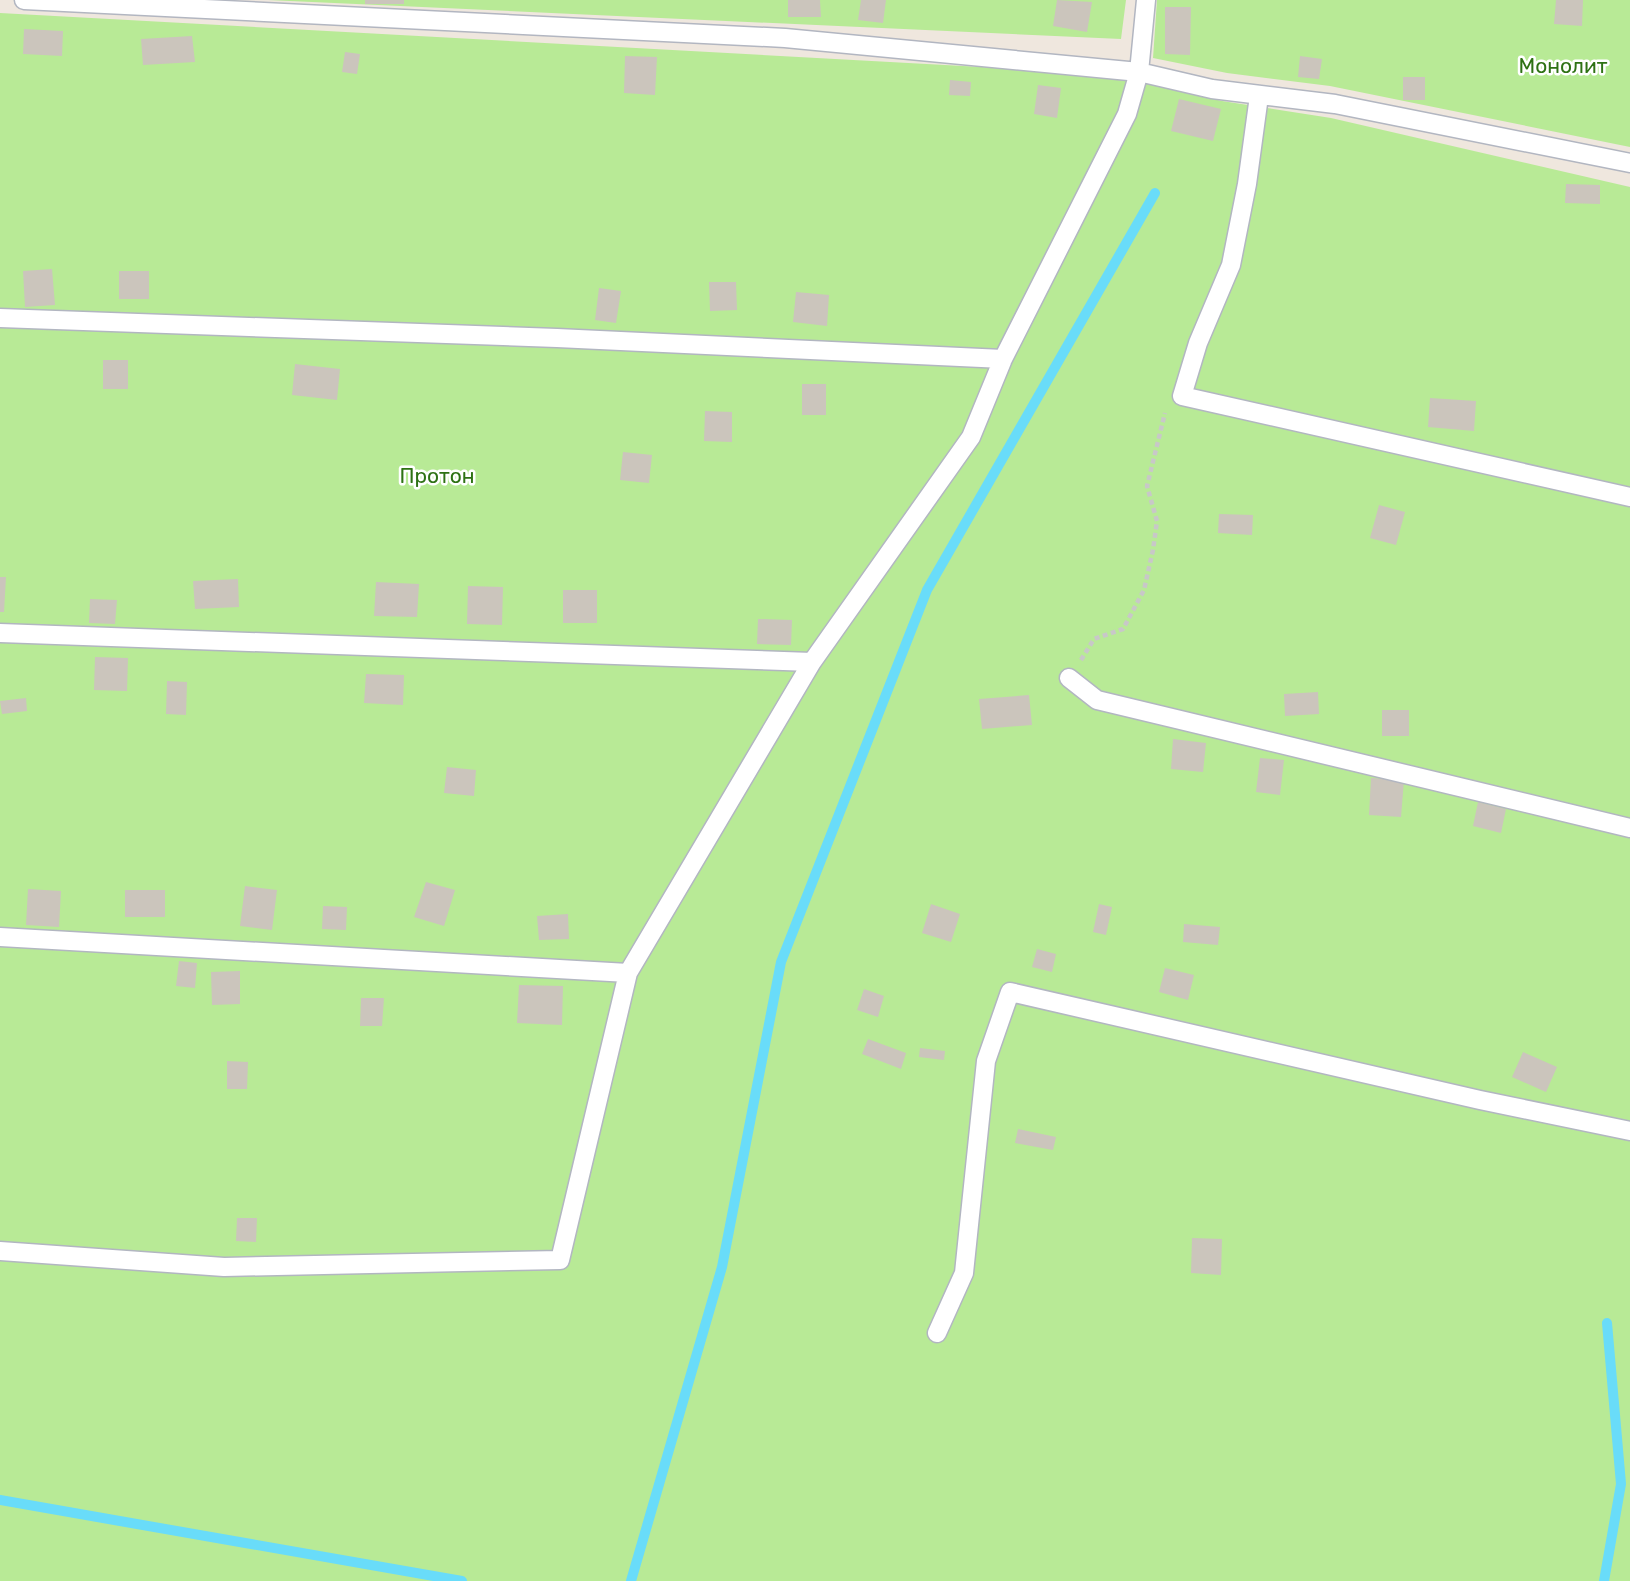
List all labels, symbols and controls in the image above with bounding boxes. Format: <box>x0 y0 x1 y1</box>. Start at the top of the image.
park label: Монолит <box>1518 53 1608 78</box>
park label: Протон <box>399 463 475 488</box>

